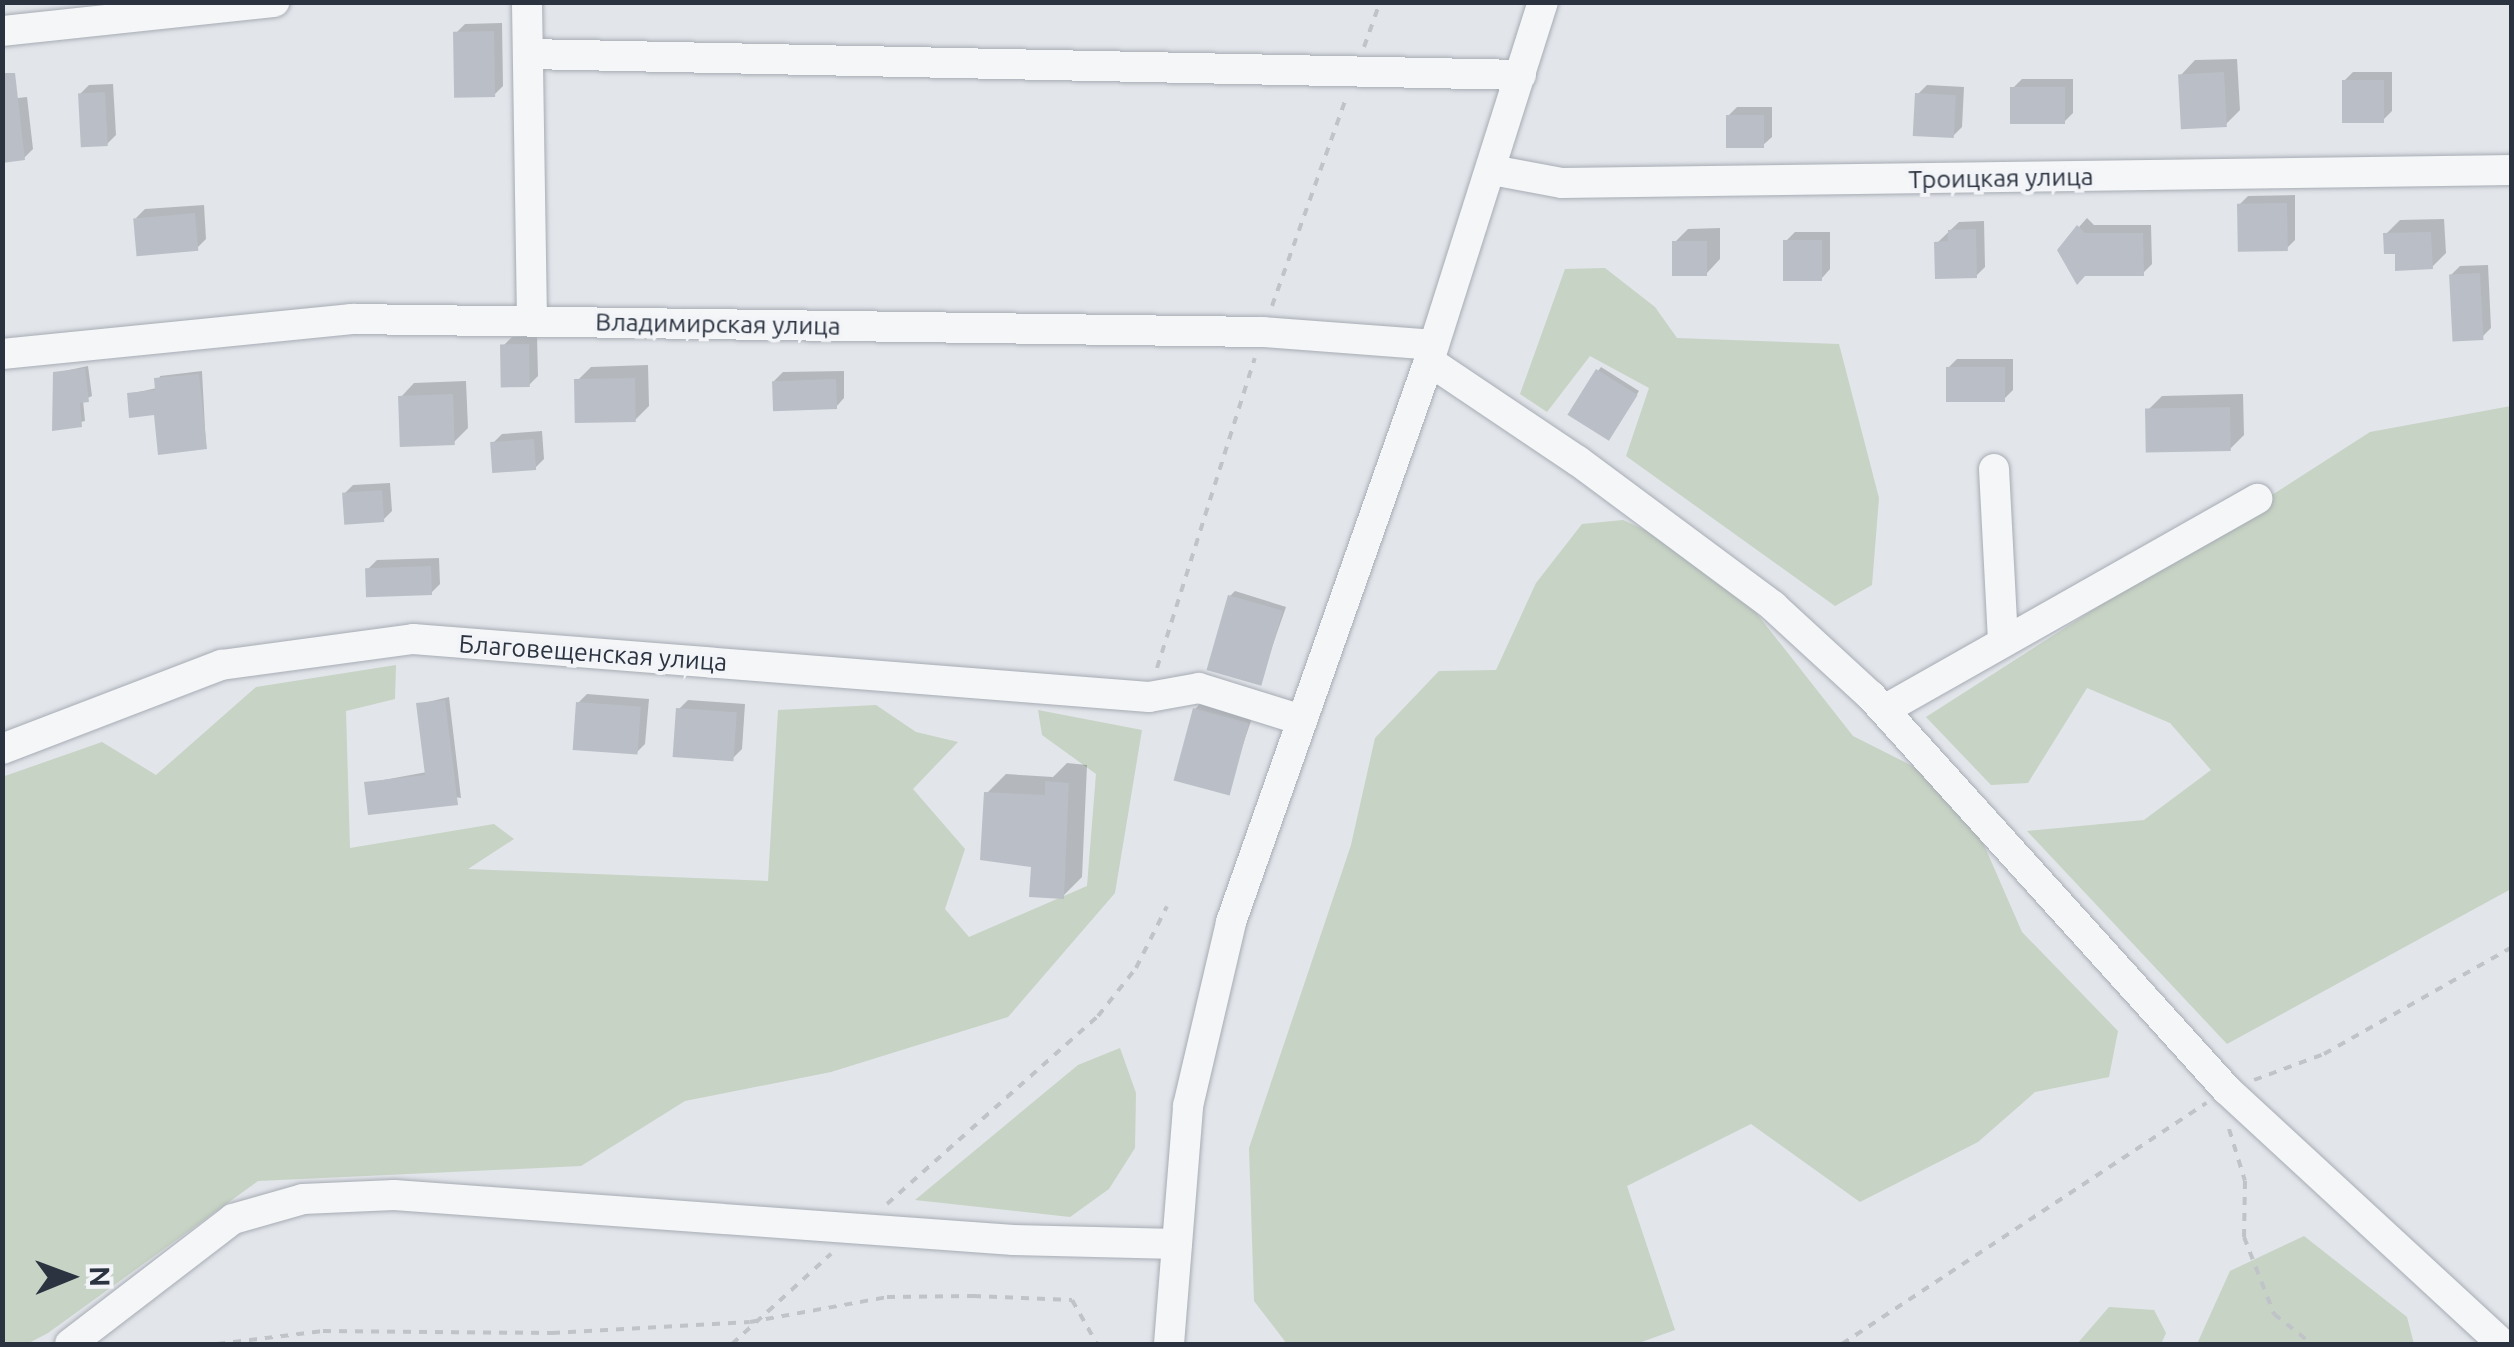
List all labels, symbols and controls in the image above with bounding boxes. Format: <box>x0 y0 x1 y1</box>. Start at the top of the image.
street label: Троицкая улица <box>1908 161 2094 195</box>
street label: Владимирская улица <box>595 307 841 341</box>
street label: Благовещенская улица <box>458 629 728 677</box>
north arrow <box>20 1227 120 1327</box>
text: N <box>85 1266 116 1287</box>

